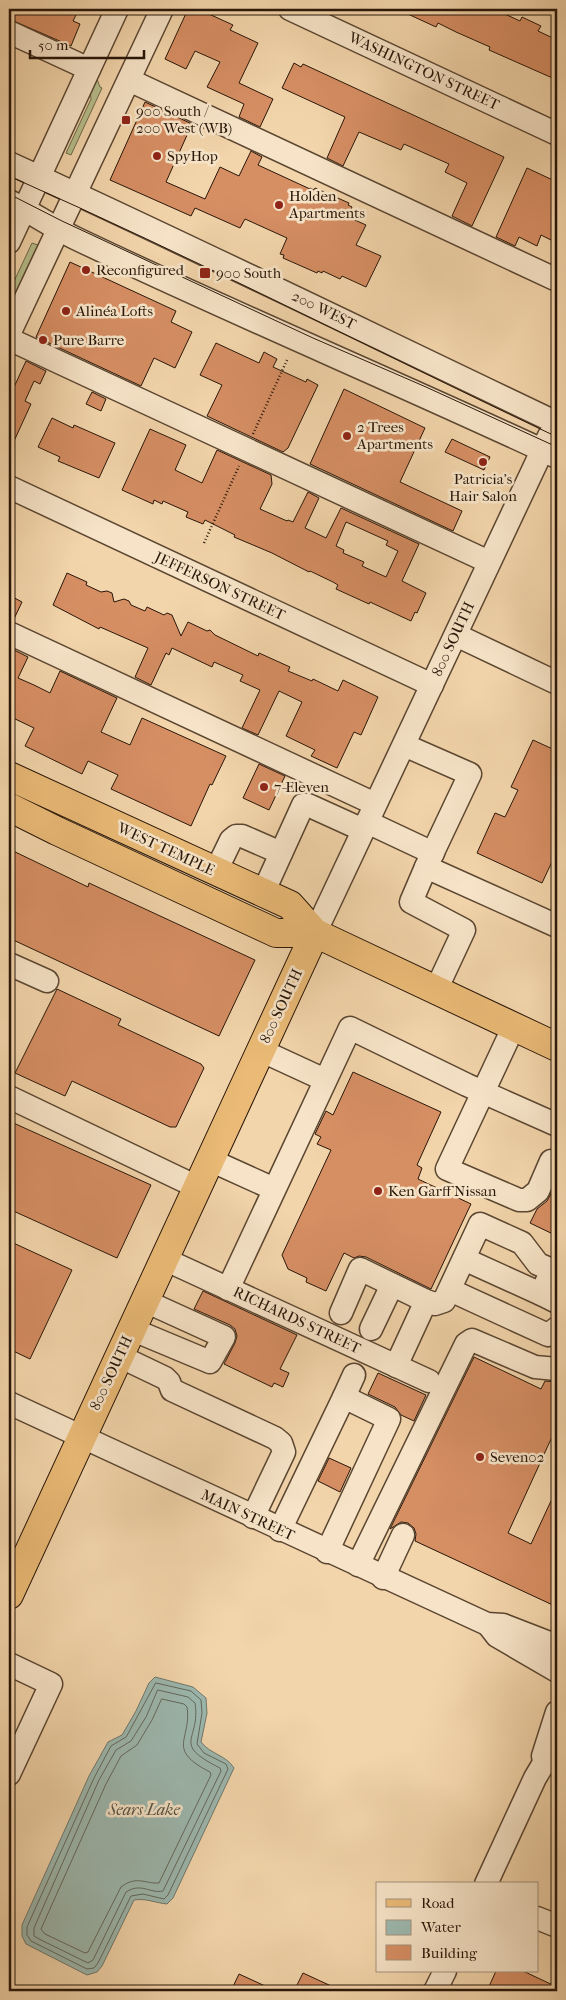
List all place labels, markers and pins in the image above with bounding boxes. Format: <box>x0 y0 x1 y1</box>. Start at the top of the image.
place label: 900 South / 200 West (WB) <box>136 102 232 137</box>
marker: 900 South / 200 West (WB) <box>120 114 132 126</box>
place label: SpyHop <box>167 147 218 165</box>
marker: SpyHop <box>151 150 163 162</box>
place label: Holden Apartments <box>288 187 365 222</box>
marker: Holden Apartments <box>273 199 285 211</box>
place label: Reconfigured <box>96 261 185 279</box>
marker: Reconfigured <box>80 264 92 276</box>
place label: 900 South <box>216 264 282 282</box>
marker: 900 South <box>198 266 212 280</box>
place label: Alinéa Lofts <box>75 302 153 320</box>
marker: Alinéa Lofts <box>60 305 72 317</box>
place label: Pure Barre <box>53 331 125 349</box>
marker: Pure Barre <box>37 334 49 346</box>
place label: 2 Trees Apartments <box>356 418 433 453</box>
marker: 2 Trees Apartments <box>341 430 353 442</box>
marker: Patricia's Hair Salon <box>477 456 489 468</box>
place label: Patricia's Hair Salon <box>449 470 517 505</box>
place label: 7-Eleven <box>274 778 329 796</box>
marker: 7-Eleven <box>258 781 270 793</box>
place label: Ken Garff Nissan <box>388 1182 497 1200</box>
marker: Ken Garff Nissan <box>372 1185 384 1197</box>
place label: Seven02 <box>490 1448 545 1466</box>
marker: Seven02 <box>474 1451 486 1463</box>

